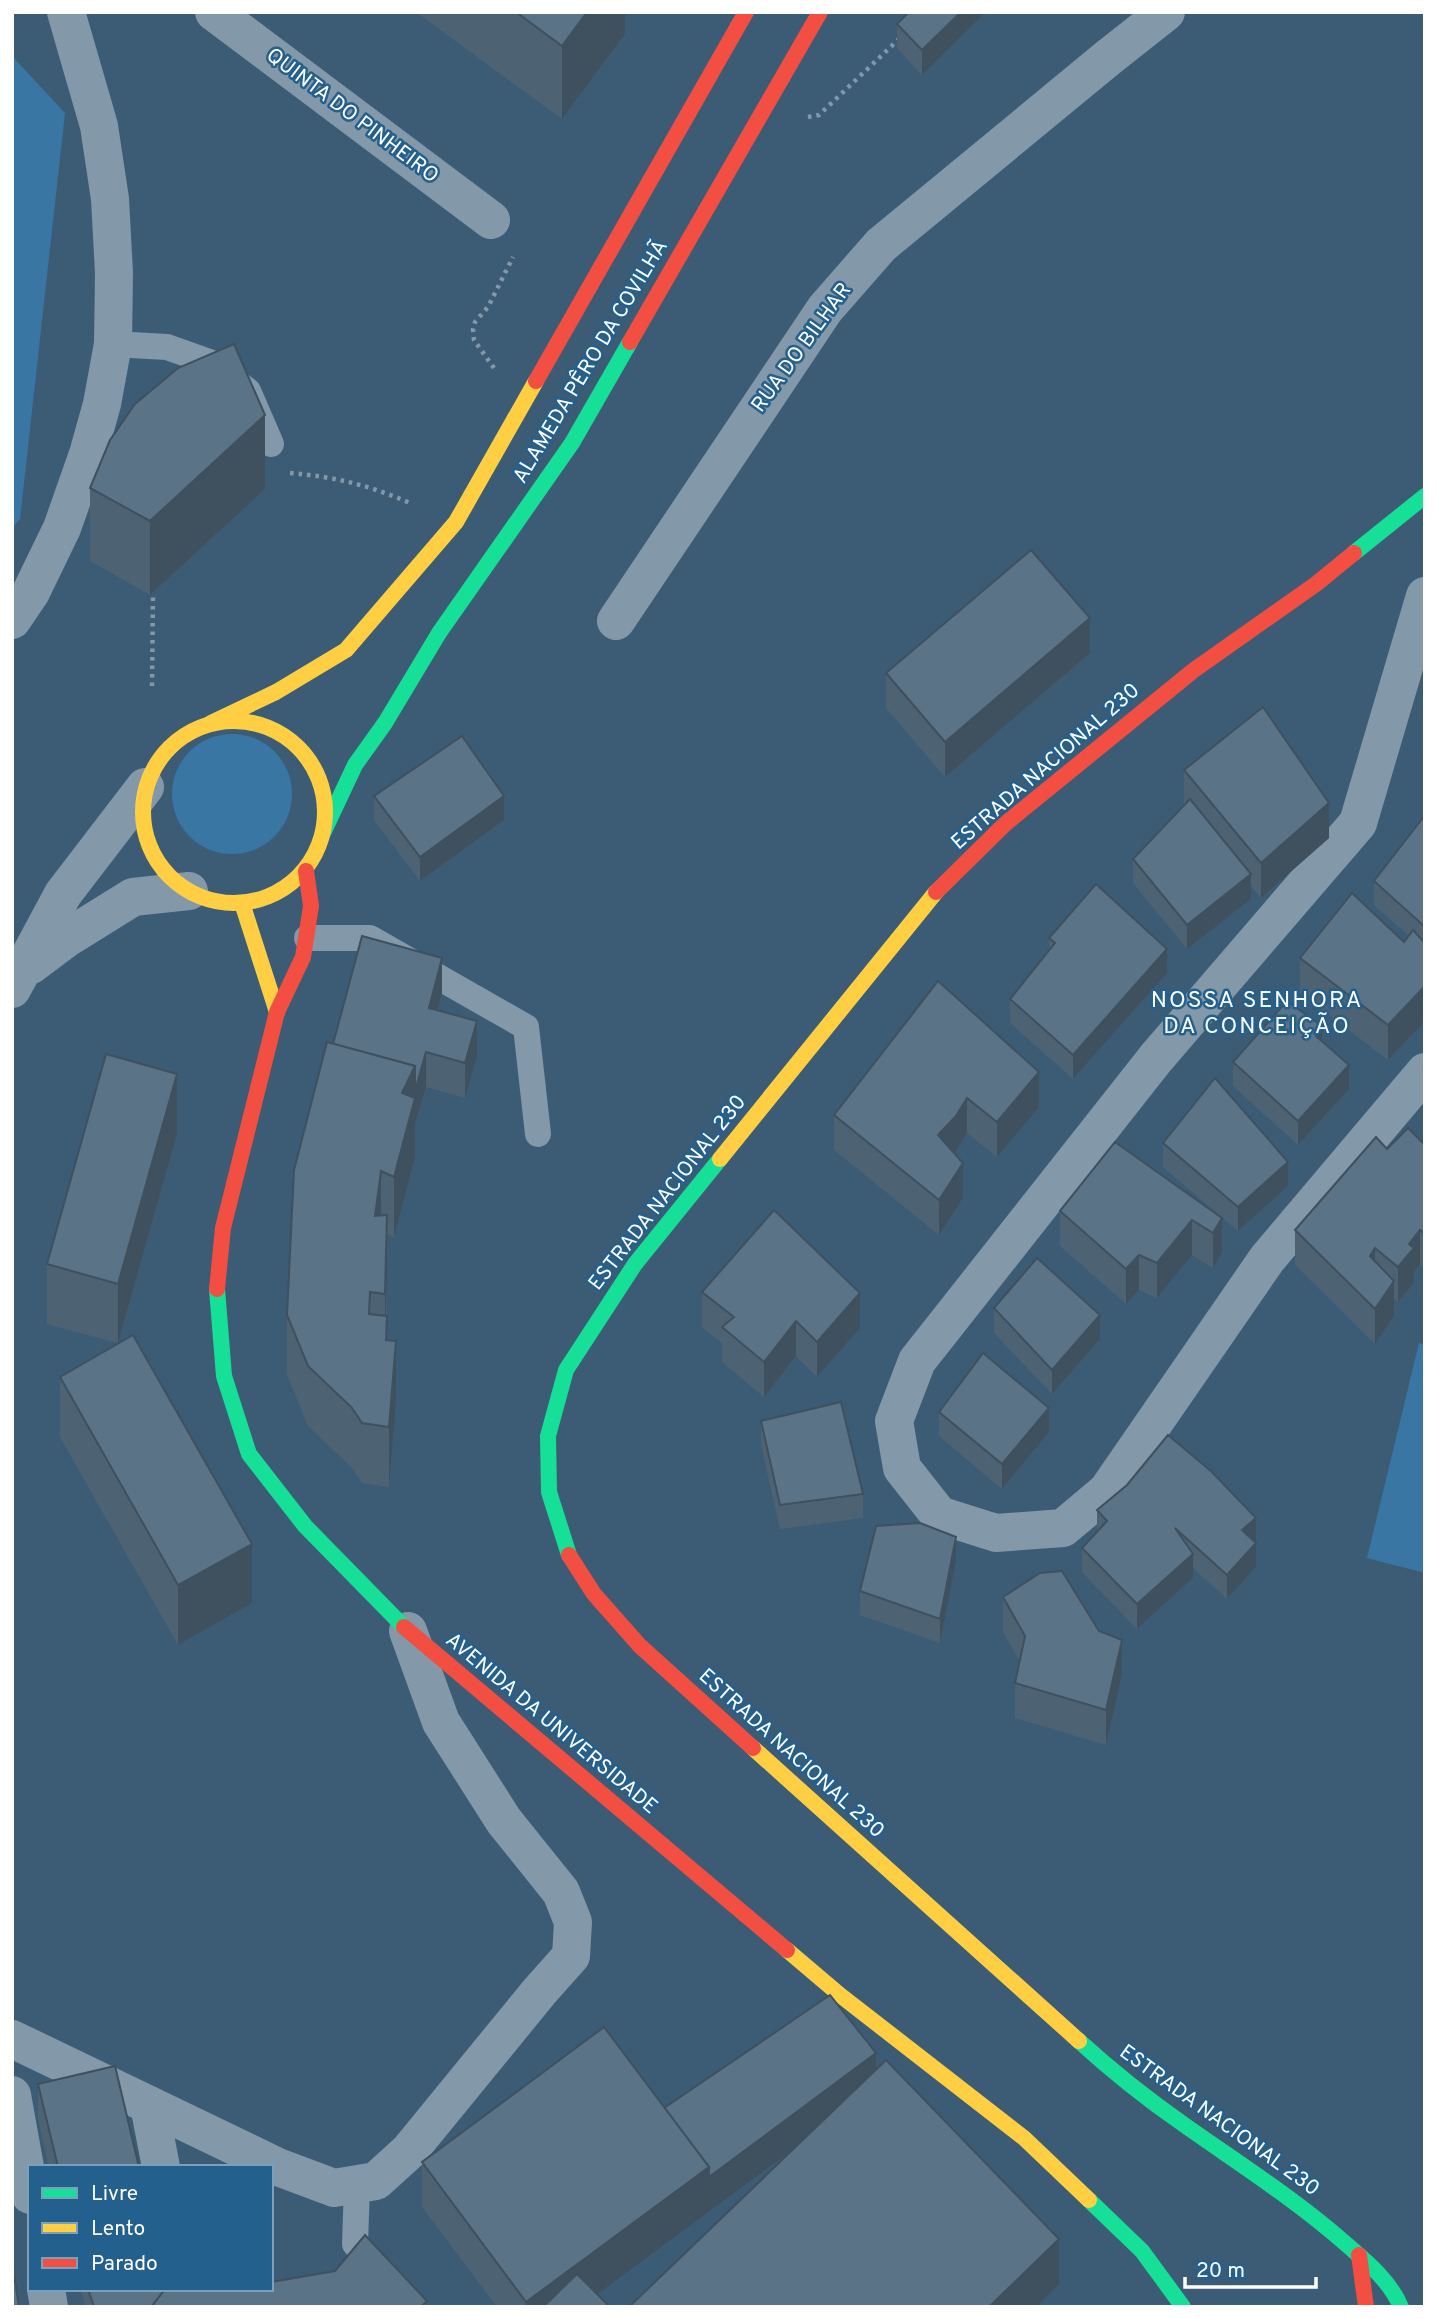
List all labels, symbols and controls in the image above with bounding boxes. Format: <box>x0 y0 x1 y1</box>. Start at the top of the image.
street label: QUINTA DO PINHEIRO <box>260 42 444 190</box>
street label: ALAMEDA PÊRO DA COVILHÃ <box>507 235 675 489</box>
street label: RUA DO BILHAR <box>746 278 858 418</box>
street label: ESTRADA NACIONAL 230 <box>946 678 1146 856</box>
district label: NOSSA SENHORA DA CONCEIÇÃO <box>1151 987 1363 1042</box>
street label: ESTRADA NACIONAL 230 <box>583 1090 753 1296</box>
street label: AVENIDA DA UNIVERSIDADE <box>439 1627 663 1821</box>
street label: ESTRADA NACIONAL 230 <box>692 1663 890 1845</box>
street label: ESTRADA NACIONAL 230 <box>1113 2039 1325 2203</box>
legend <box>28 2165 273 2291</box>
text: Livre <box>91 2181 138 2208</box>
text: Lento <box>91 2216 145 2243</box>
scale bar <box>1185 2246 1316 2290</box>
text: Parado <box>91 2251 158 2278</box>
text: 20 m <box>1196 2258 1245 2285</box>

